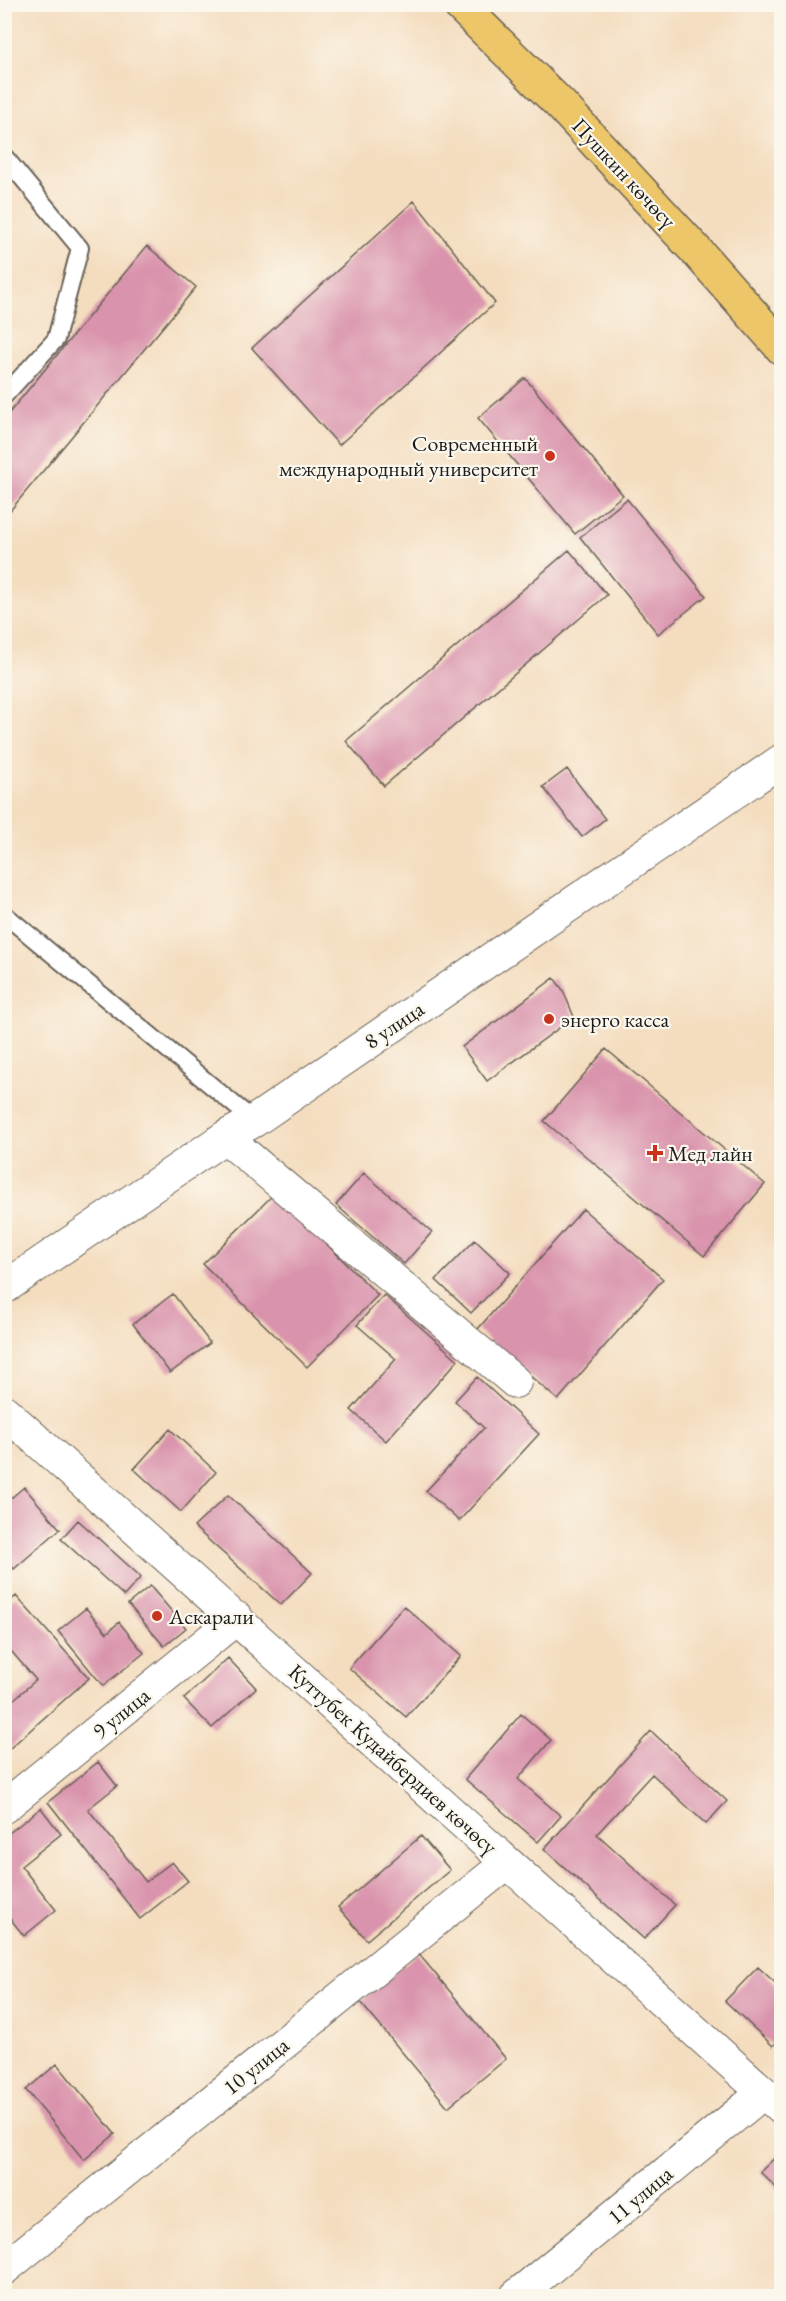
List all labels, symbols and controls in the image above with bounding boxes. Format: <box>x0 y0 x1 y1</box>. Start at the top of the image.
street label: Пушкин көчөсү <box>565 112 683 235</box>
place label: Современный международный университет <box>279 429 538 483</box>
marker: Современный международный университет <box>543 449 557 463</box>
street label: 8 улица <box>358 994 430 1056</box>
place label: энерго касса <box>561 1005 670 1034</box>
marker: энерго касса <box>542 1012 556 1026</box>
place label: Мед лайн <box>668 1139 753 1168</box>
marker: Мед лайн <box>646 1144 664 1162</box>
place label: Аскарали <box>168 1602 254 1631</box>
marker: Аскарали <box>150 1609 164 1623</box>
street label: Куттубек Кудайбердиев көчөсү <box>282 1657 504 1861</box>
street label: 9 улица <box>86 1681 156 1745</box>
street label: 10 улица <box>217 2030 295 2101</box>
street label: 11 улица <box>601 2159 679 2231</box>

